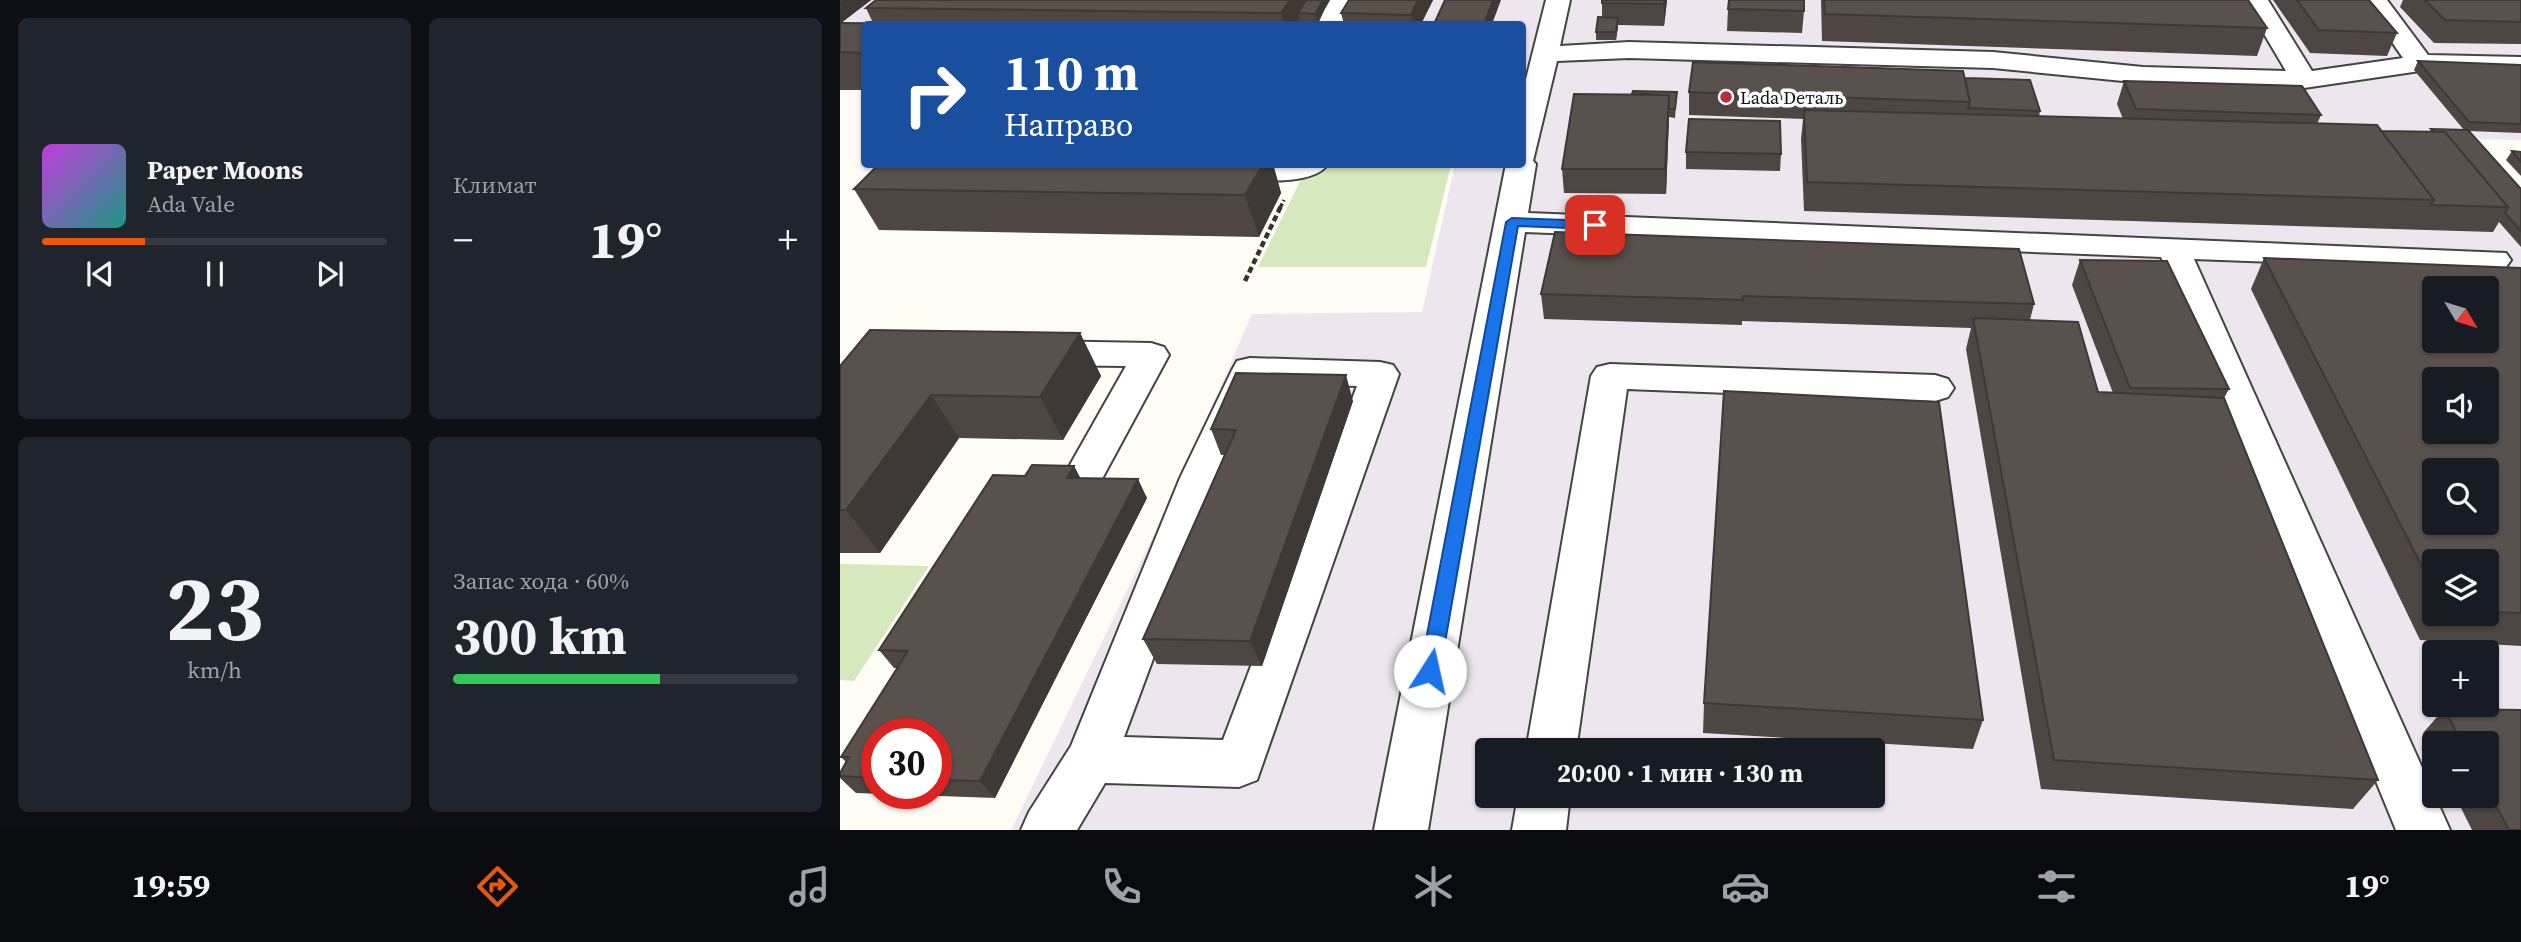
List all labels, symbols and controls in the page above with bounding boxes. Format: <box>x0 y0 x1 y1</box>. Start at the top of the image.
text: 110 m <box>1004 39 1139 106</box>
icon: right <box>889 49 980 140</box>
place label: Lada Dеталь <box>1740 85 1843 110</box>
marker: Lada Dеталь <box>1718 89 1734 105</box>
text: Направо <box>1004 103 1133 147</box>
text: Paper Moons <box>147 152 303 188</box>
text: Климат <box>453 169 537 201</box>
text: Ada Vale <box>147 188 235 220</box>
pin <box>1565 195 1625 255</box>
text: 19° <box>589 204 662 275</box>
icon: arrive <box>1576 206 1614 244</box>
text: − <box>453 214 473 266</box>
text: + <box>778 214 798 266</box>
icon: previous <box>81 255 119 293</box>
icon: pause <box>196 255 234 293</box>
icon: next <box>311 255 349 293</box>
north arrow <box>2422 276 2499 354</box>
map controls <box>2422 276 2499 808</box>
button: sound <box>2422 367 2499 444</box>
button: search <box>2422 458 2499 535</box>
text: 23 <box>165 546 264 670</box>
button: layers <box>2422 549 2499 626</box>
text: Запас хода · 60% <box>453 565 629 597</box>
text: 300 km <box>453 600 627 671</box>
position arrow <box>1393 634 1467 708</box>
button: + <box>2422 640 2499 717</box>
text: km/h <box>187 654 242 686</box>
speed limit sign: 30 <box>861 718 952 809</box>
button: − <box>2422 731 2499 808</box>
text: 20:00 · 1 мин · 130 m <box>1557 755 1803 791</box>
icon: directions <box>473 862 522 911</box>
icon: music <box>785 862 834 911</box>
icon: phone <box>1097 862 1146 911</box>
icon: climate <box>1409 862 1458 911</box>
icon: car <box>1721 862 1770 911</box>
icon: filters <box>2032 862 2081 911</box>
text: 19:59 <box>131 864 210 908</box>
text: 19° <box>2344 864 2390 908</box>

